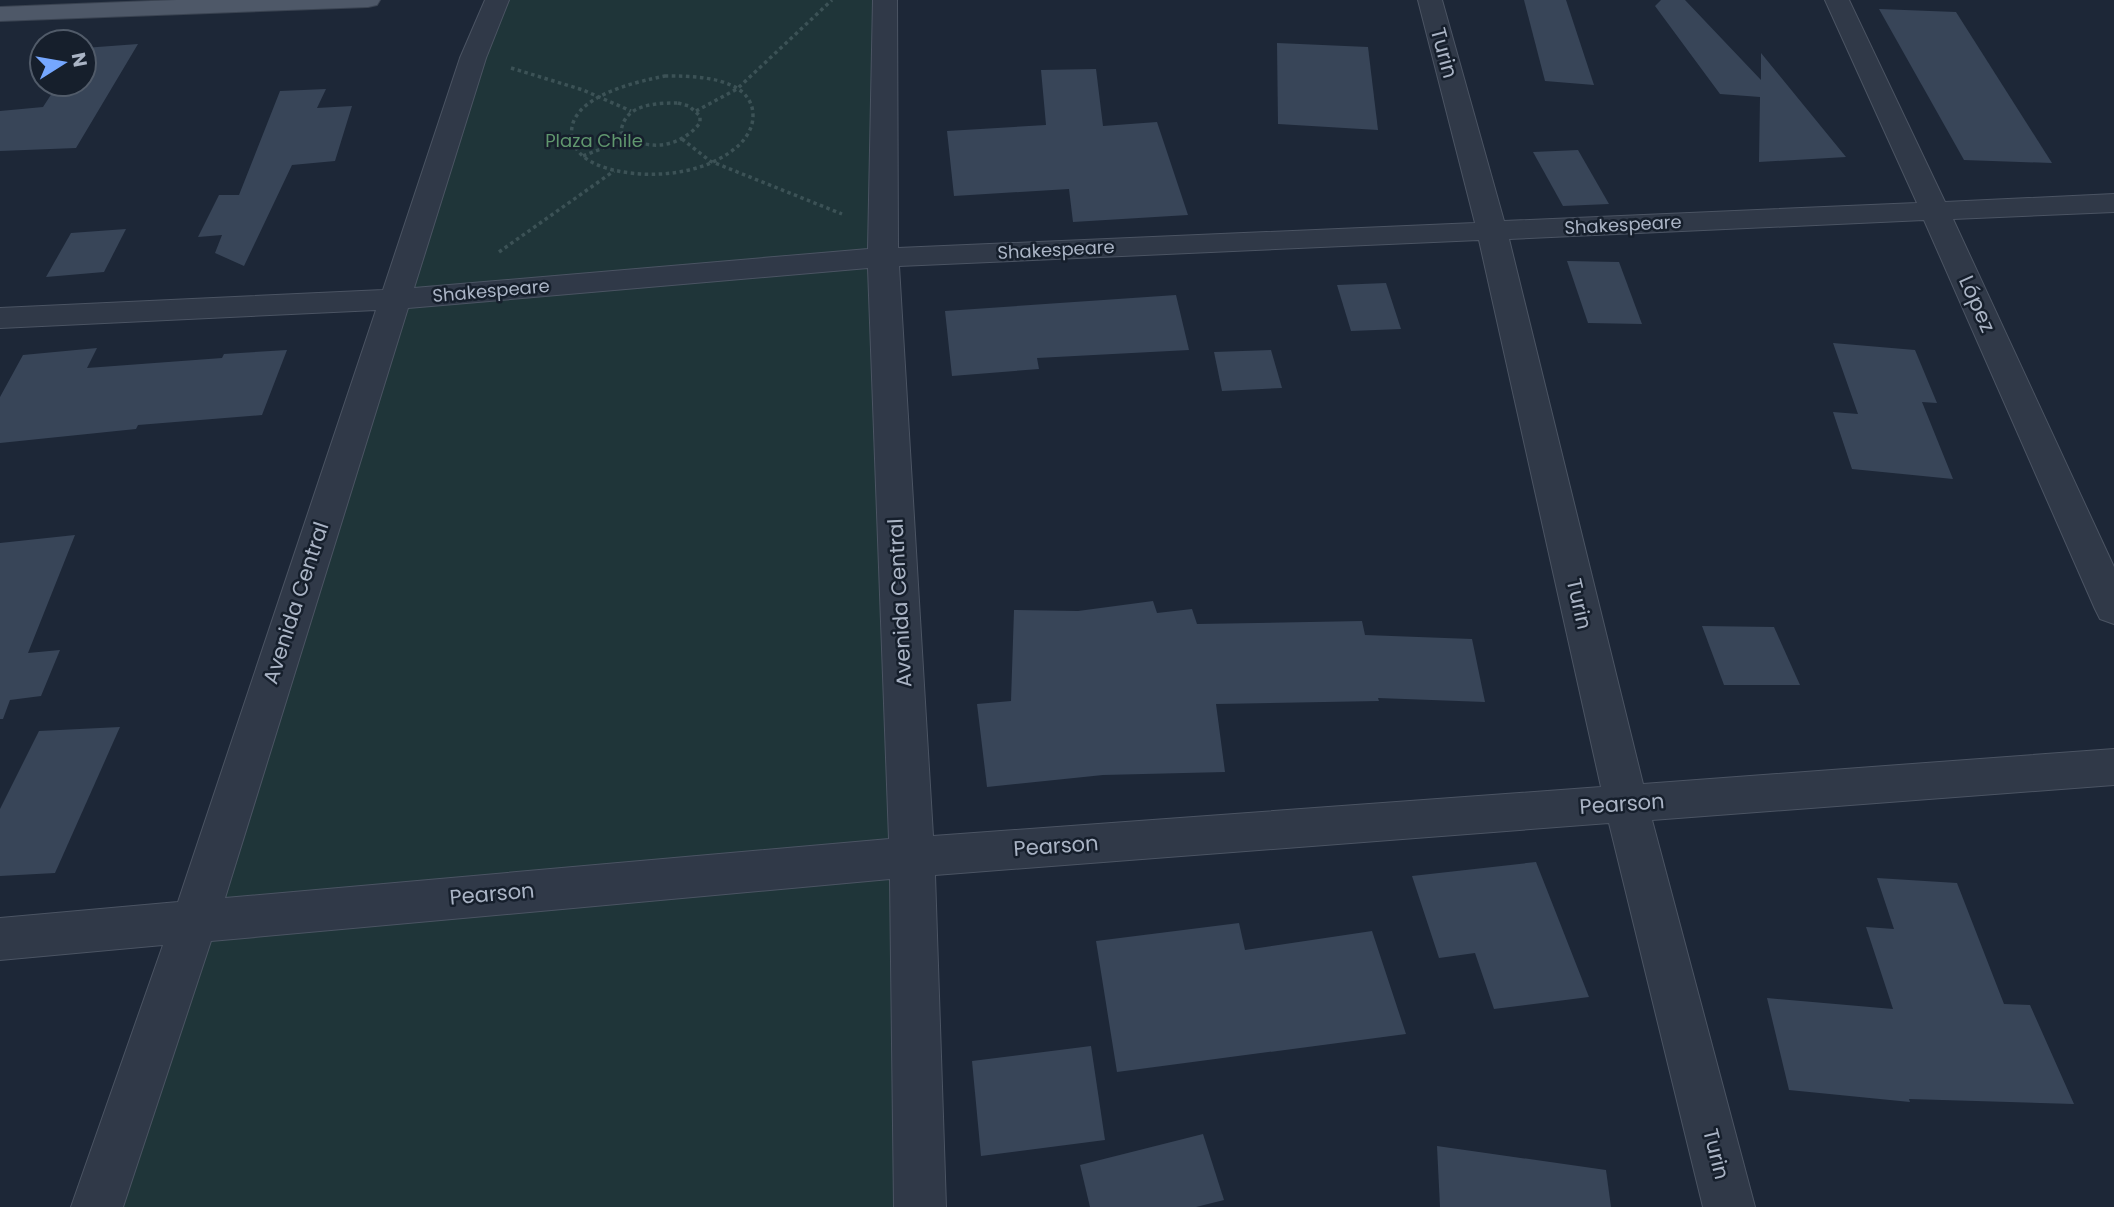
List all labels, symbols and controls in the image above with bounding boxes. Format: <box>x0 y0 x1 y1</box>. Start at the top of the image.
street label: Turin <box>1424 24 1465 81</box>
north arrow <box>28 28 98 98</box>
text: N <box>65 50 94 69</box>
park label: Plaza Chile <box>545 128 643 153</box>
street label: Shakespeare <box>1564 209 1682 240</box>
street label: Shakespeare <box>997 234 1115 265</box>
street label: López <box>1952 271 2003 337</box>
street label: Shakespeare <box>431 273 551 308</box>
street label: Avenida Central <box>256 518 335 688</box>
street label: Avenida Central <box>881 518 918 688</box>
street label: Turin <box>1560 576 1599 632</box>
street label: Pearson <box>1579 786 1665 821</box>
street label: Pearson <box>1013 828 1099 863</box>
street label: Pearson <box>448 875 536 912</box>
street label: Turin <box>1696 1126 1737 1182</box>

